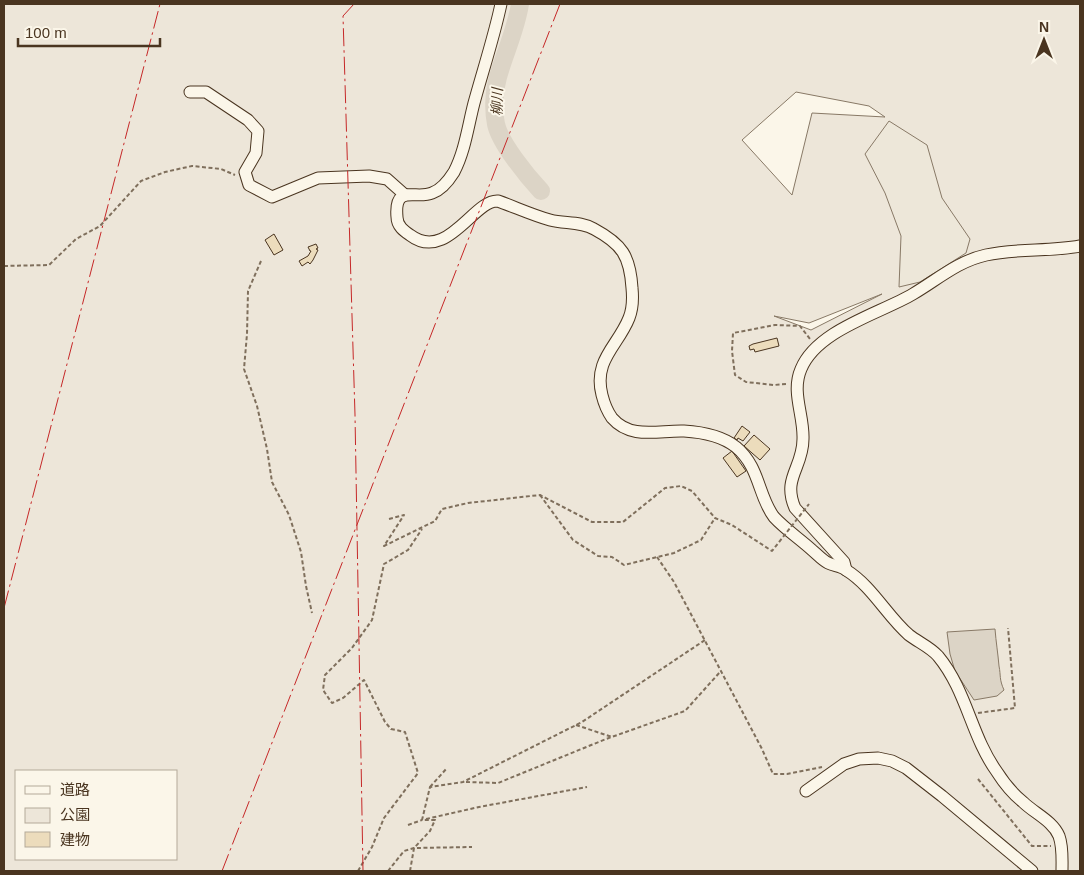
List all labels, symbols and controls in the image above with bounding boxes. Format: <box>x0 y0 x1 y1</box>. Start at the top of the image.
scale bar <box>18 15 160 47</box>
north arrow <box>1019 15 1069 65</box>
text: N <box>1039 19 1049 35</box>
text: 100 m <box>25 24 67 41</box>
water label: 柳川 <box>489 86 505 116</box>
legend <box>15 770 178 860</box>
text: 道路 <box>60 781 90 798</box>
text: 公園 <box>60 806 90 823</box>
text: 建物 <box>60 831 90 848</box>

